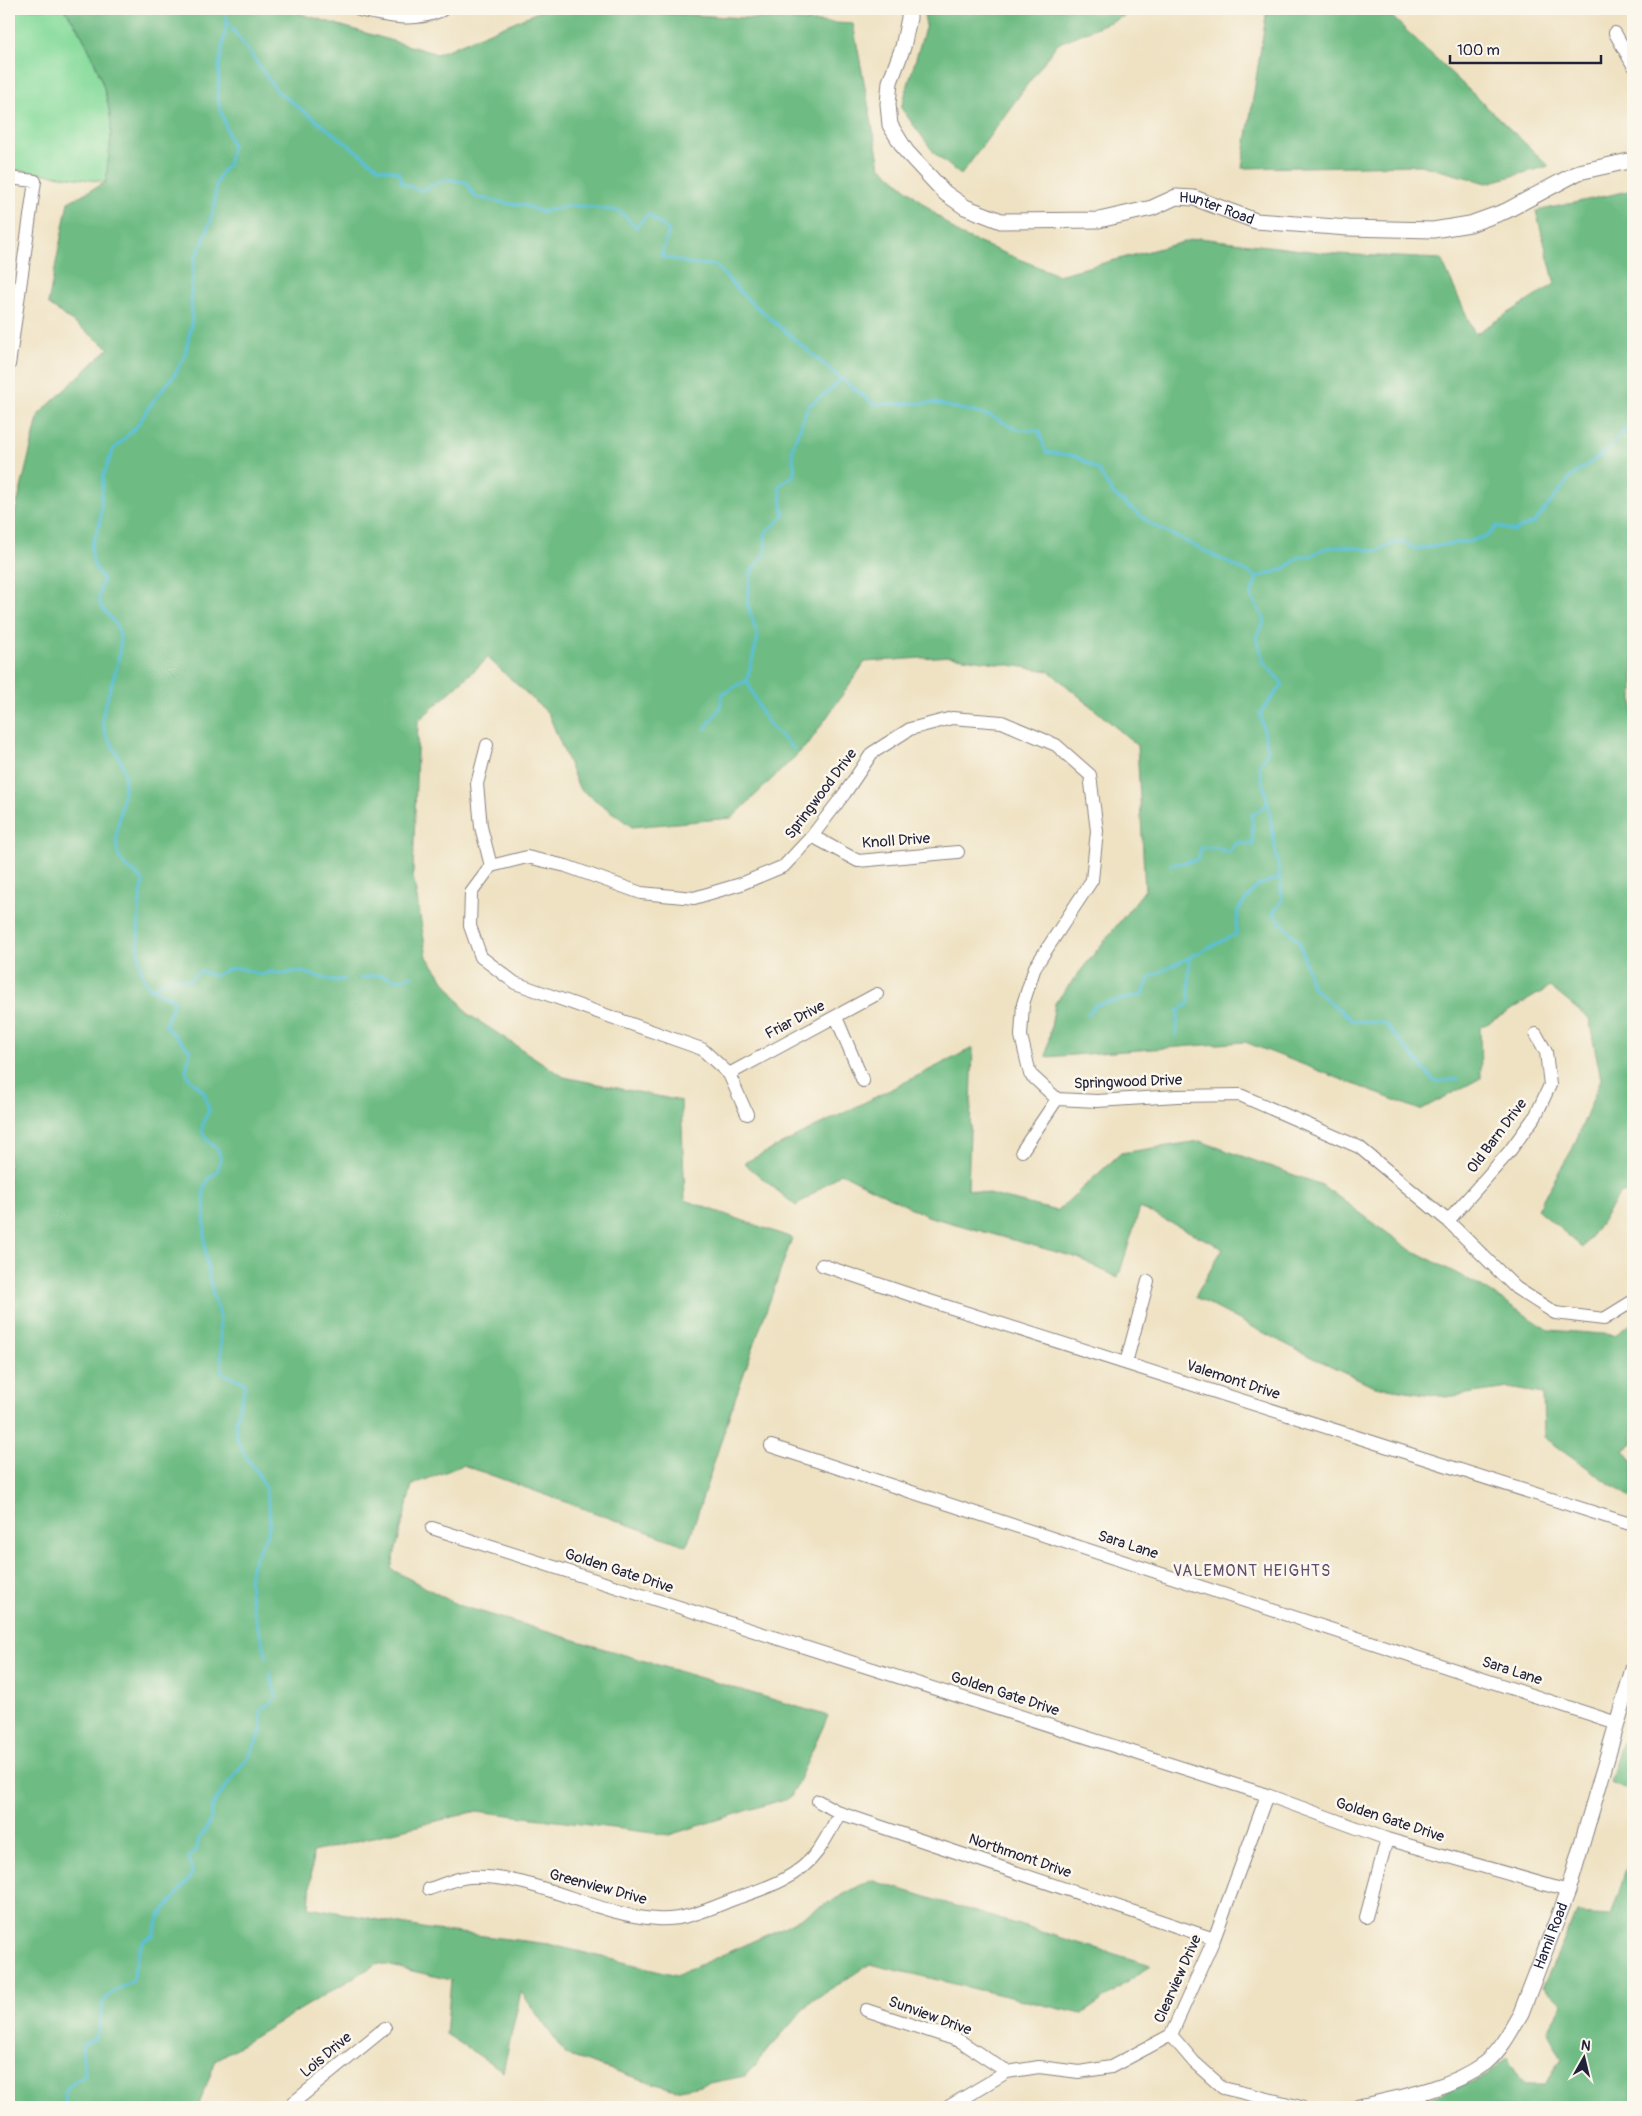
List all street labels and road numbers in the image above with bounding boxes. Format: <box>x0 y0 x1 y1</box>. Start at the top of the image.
street label: Hunter Road <box>1178 188 1257 229</box>
street label: Springwood Drive <box>781 744 862 843</box>
street label: Knoll Drive <box>861 829 931 853</box>
street label: Friar Drive <box>762 996 829 1044</box>
street label: Springwood Drive <box>1073 1071 1183 1093</box>
street label: Old Barn Drive <box>1463 1095 1532 1177</box>
street label: Valemont Drive <box>1184 1356 1283 1404</box>
street label: Sara Lane <box>1095 1526 1161 1564</box>
street label: Golden Gate Drive <box>562 1544 676 1598</box>
street label: Sara Lane <box>1479 1652 1545 1690</box>
street label: Golden Gate Drive <box>948 1667 1062 1721</box>
street label: Golden Gate Drive <box>1333 1793 1447 1847</box>
street label: Northmont Drive <box>966 1830 1074 1883</box>
street label: Greenview Drive <box>547 1865 649 1909</box>
street label: Hamil Road <box>1529 1900 1572 1972</box>
street label: Clearview Drive <box>1150 1931 1206 2026</box>
street label: Sunview Drive <box>886 1992 975 2040</box>
street label: Lois Drive <box>296 2028 356 2082</box>

